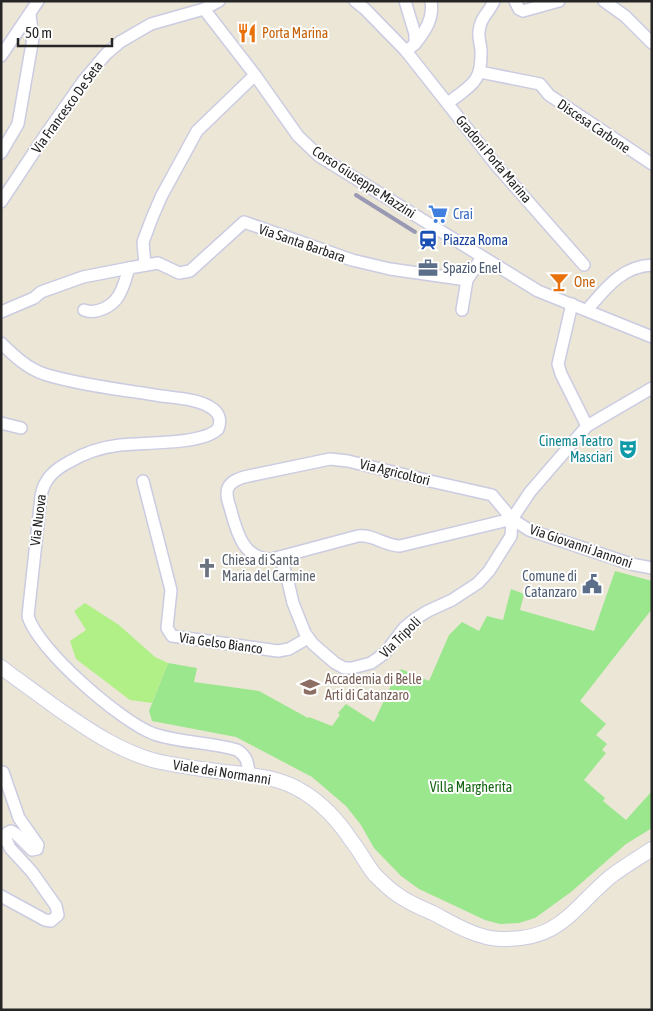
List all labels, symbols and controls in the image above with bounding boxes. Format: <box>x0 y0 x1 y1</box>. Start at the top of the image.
scale bar <box>18 15 111 47</box>
restaurant icon: Porta Marina <box>236 22 258 44</box>
text: 50 m <box>25 24 52 41</box>
place label: Porta Marina <box>262 25 328 41</box>
street label: Via Francesco De Seta <box>28 58 106 156</box>
street label: Discesa Carbone <box>555 96 633 156</box>
street label: Gradoni Porta Marina <box>453 112 535 206</box>
street label: Corso Giuseppe Mazzini <box>309 143 419 221</box>
supermarket icon: Crai <box>427 203 449 225</box>
place label: Crai <box>453 206 473 222</box>
street label: Via Santa Barbara <box>256 221 348 265</box>
station icon: Piazza Roma <box>417 229 439 251</box>
place label: Piazza Roma <box>443 232 508 248</box>
office icon: Spazio Enel <box>417 257 439 279</box>
place label: Spazio Enel <box>443 260 502 276</box>
bar icon: One <box>548 271 570 293</box>
place label: One <box>574 274 595 290</box>
place label: Cinema Teatro Masciari <box>539 433 613 465</box>
theatre icon: Cinema Teatro Masciari <box>617 438 639 460</box>
street label: Via Agricoltori <box>358 456 432 488</box>
street label: Via Nuova <box>27 493 49 547</box>
street label: Via Giovanni Jannoni <box>528 521 634 571</box>
place label: Chiesa di Santa Maria del Carmine <box>222 552 316 584</box>
church icon: Chiesa di Santa Maria del Carmine <box>196 557 218 579</box>
place label: Comune di Catanzaro <box>522 568 577 600</box>
public building icon: Comune di Catanzaro <box>581 573 603 595</box>
street label: Via Tripoli <box>376 613 424 661</box>
street label: Via Gelso Bianco <box>178 629 264 657</box>
place label: Accademia di Belle Arti di Catanzaro <box>325 671 422 703</box>
school or university icon: Accademia di Belle Arti di Catanzaro <box>299 676 321 698</box>
street label: Viale dei Normanni <box>172 756 272 788</box>
park label: Villa Margherita <box>430 779 512 795</box>

